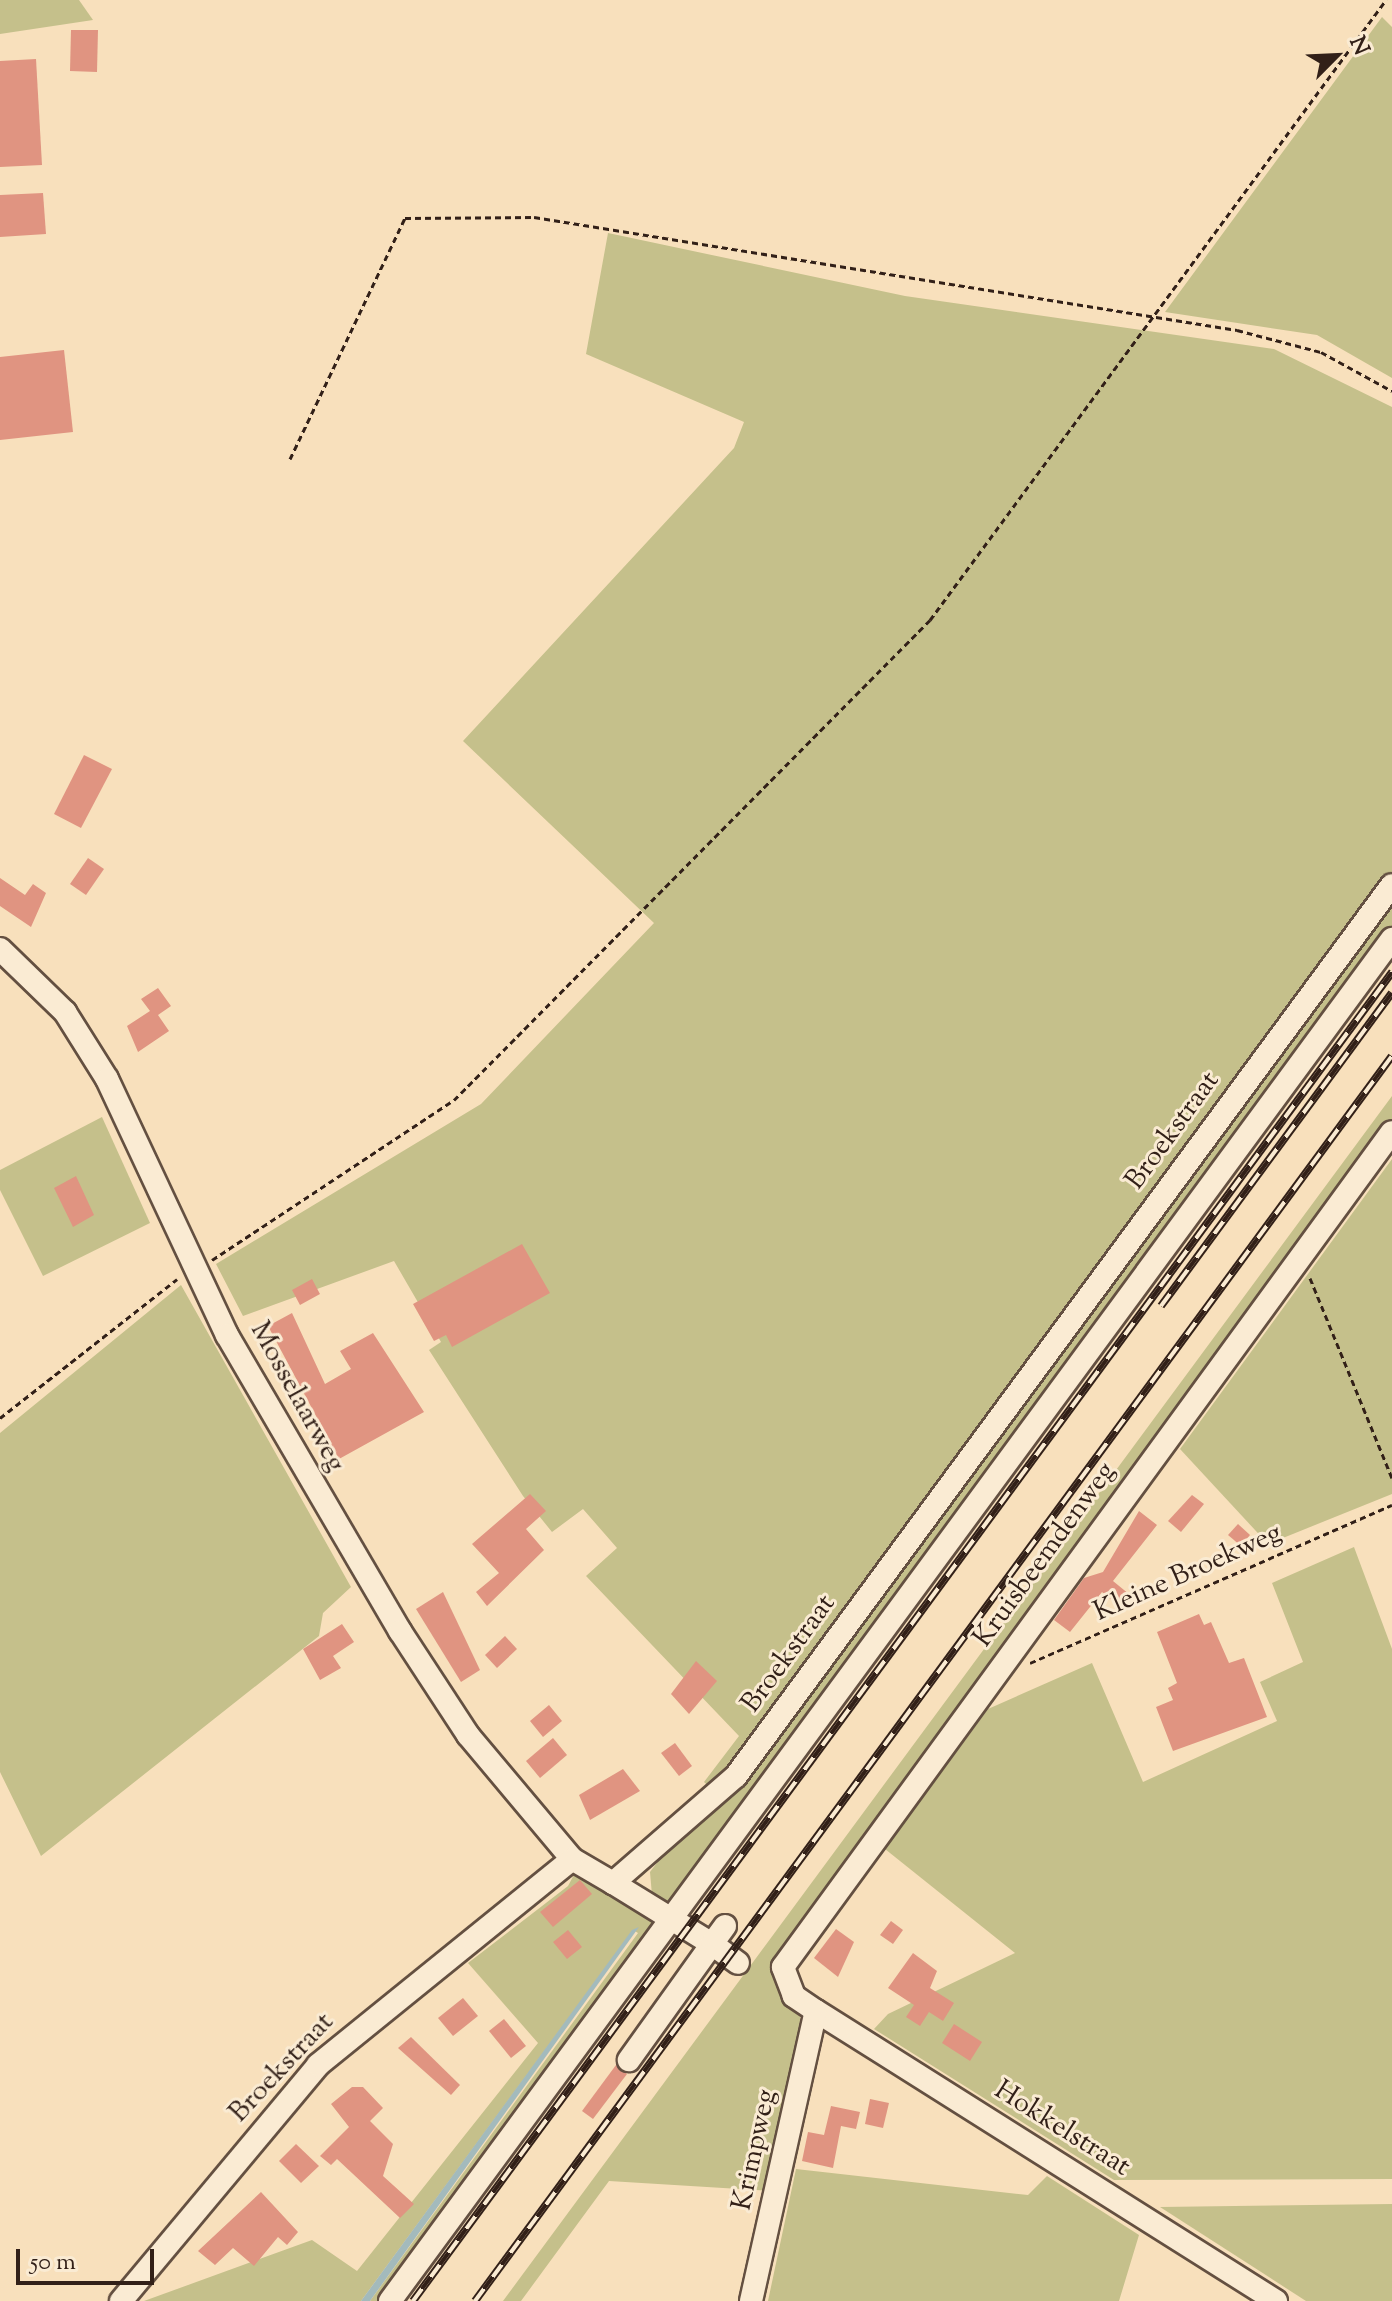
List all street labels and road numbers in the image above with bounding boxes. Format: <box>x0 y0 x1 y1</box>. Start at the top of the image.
street label: Broekstraat <box>1119 1065 1227 1197</box>
street label: Mosselaarweg <box>242 1316 352 1478</box>
street label: Kruisbeemdenweg <box>967 1456 1123 1654</box>
street label: Kleine Broekweg <box>1089 1517 1287 1629</box>
street label: Broekstraat <box>735 1588 843 1720</box>
street label: Broekstraat <box>223 2006 341 2130</box>
street label: Hokkelstraat <box>988 2074 1136 2184</box>
street label: Krimpweg <box>726 2087 784 2213</box>

